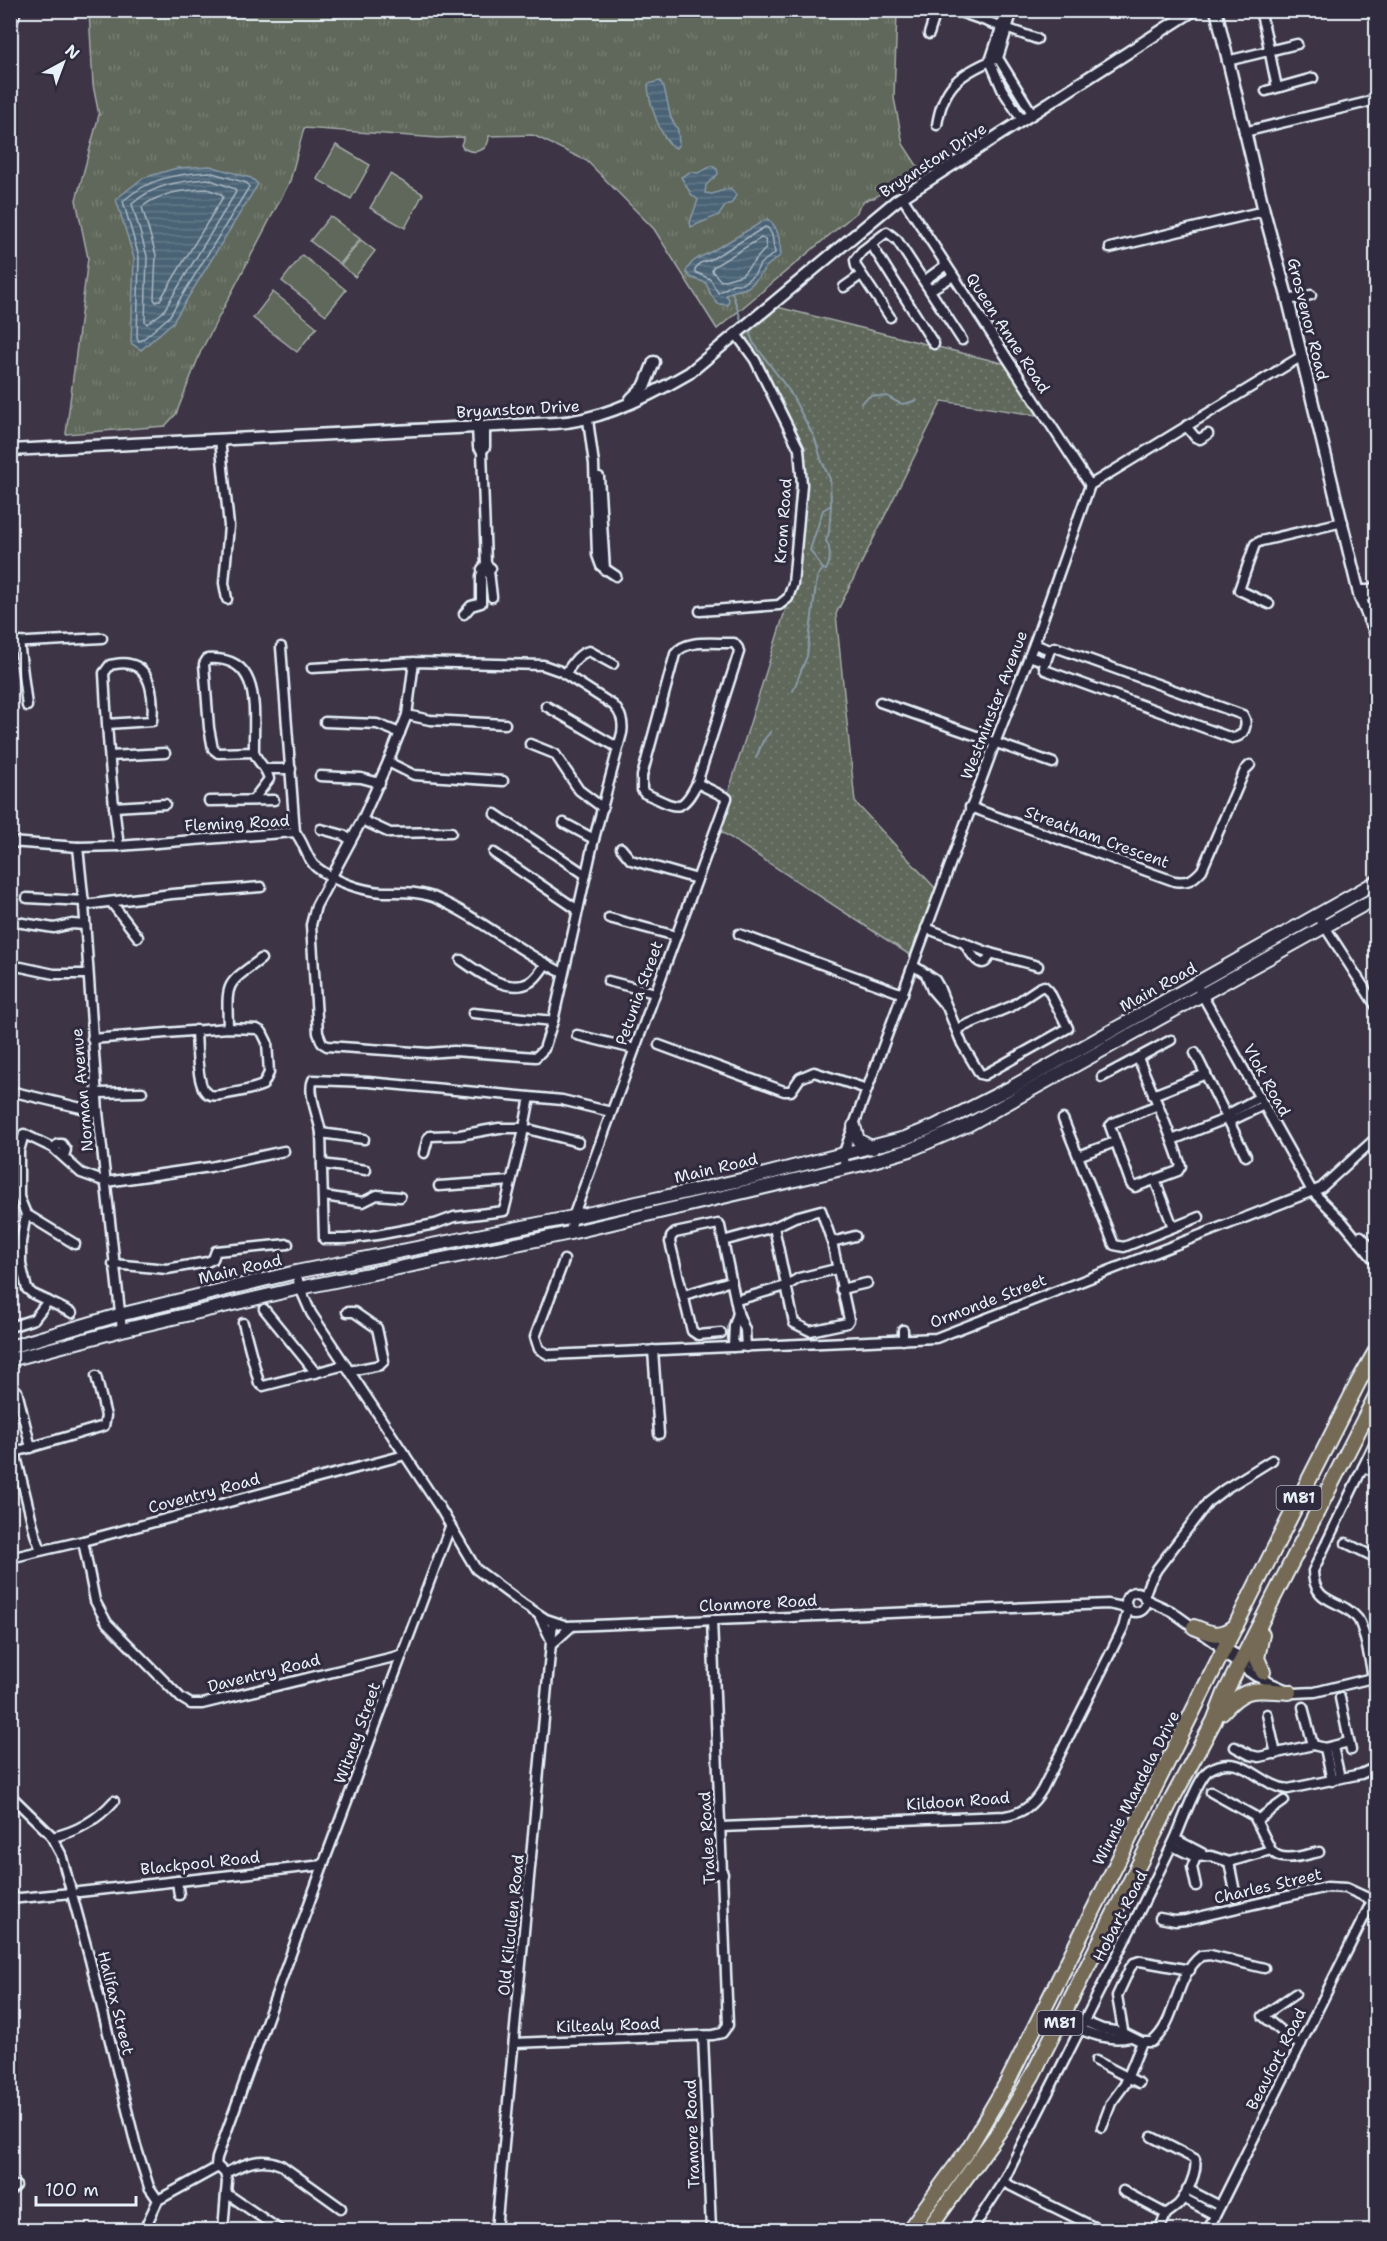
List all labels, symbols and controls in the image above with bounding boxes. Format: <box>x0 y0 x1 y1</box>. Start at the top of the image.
north arrow <box>33 33 93 93</box>
text: N <box>61 40 84 64</box>
street label: Bryanston Drive <box>876 118 990 202</box>
street label: Grosvenor Road <box>1283 256 1333 382</box>
street label: Queen Anne Road <box>961 269 1055 397</box>
street label: Bryanston Drive <box>456 395 580 423</box>
street label: Krom Road <box>770 478 796 564</box>
street label: Westminster Avenue <box>956 628 1032 782</box>
street label: Streatham Crescent <box>1022 801 1172 873</box>
street label: Fleming Road <box>184 810 290 836</box>
street label: Petunia Street <box>610 938 668 1048</box>
street label: Main Road <box>1116 957 1200 1017</box>
street label: Norman Avenue <box>66 1027 98 1153</box>
street label: Vlok Road <box>1238 1040 1296 1120</box>
street label: Main Road <box>672 1148 760 1188</box>
street label: Main Road <box>196 1249 284 1289</box>
street label: Ormonde Street <box>927 1269 1049 1333</box>
street label: Coventry Road <box>146 1468 262 1518</box>
road number: M81 <box>1276 1486 1322 1510</box>
street label: Clonmore Road <box>698 1589 818 1617</box>
street label: Daventry Road <box>206 1649 322 1697</box>
street label: Witney Street <box>329 1679 385 1787</box>
street label: Winnie Mandela Drive <box>1088 1707 1184 1869</box>
street label: Kildoon Road <box>905 1787 1011 1815</box>
street label: Tralee Road <box>694 1791 720 1885</box>
street label: Blackpool Road <box>139 1846 261 1880</box>
street label: Old Kilcullen Road <box>493 1853 529 1997</box>
street label: Charles Street <box>1212 1863 1324 1909</box>
street label: Hobart Road <box>1088 1867 1152 1965</box>
street label: Halifax Street <box>93 1949 139 2057</box>
street label: Beaufort Road <box>1241 2004 1311 2114</box>
road number: M81 <box>1038 2011 1082 2035</box>
street label: Kiltealy Road <box>556 2013 660 2037</box>
street label: Tramore Road <box>680 2079 704 2189</box>
scale bar <box>36 2169 136 2207</box>
text: 100 m <box>45 2178 99 2202</box>

